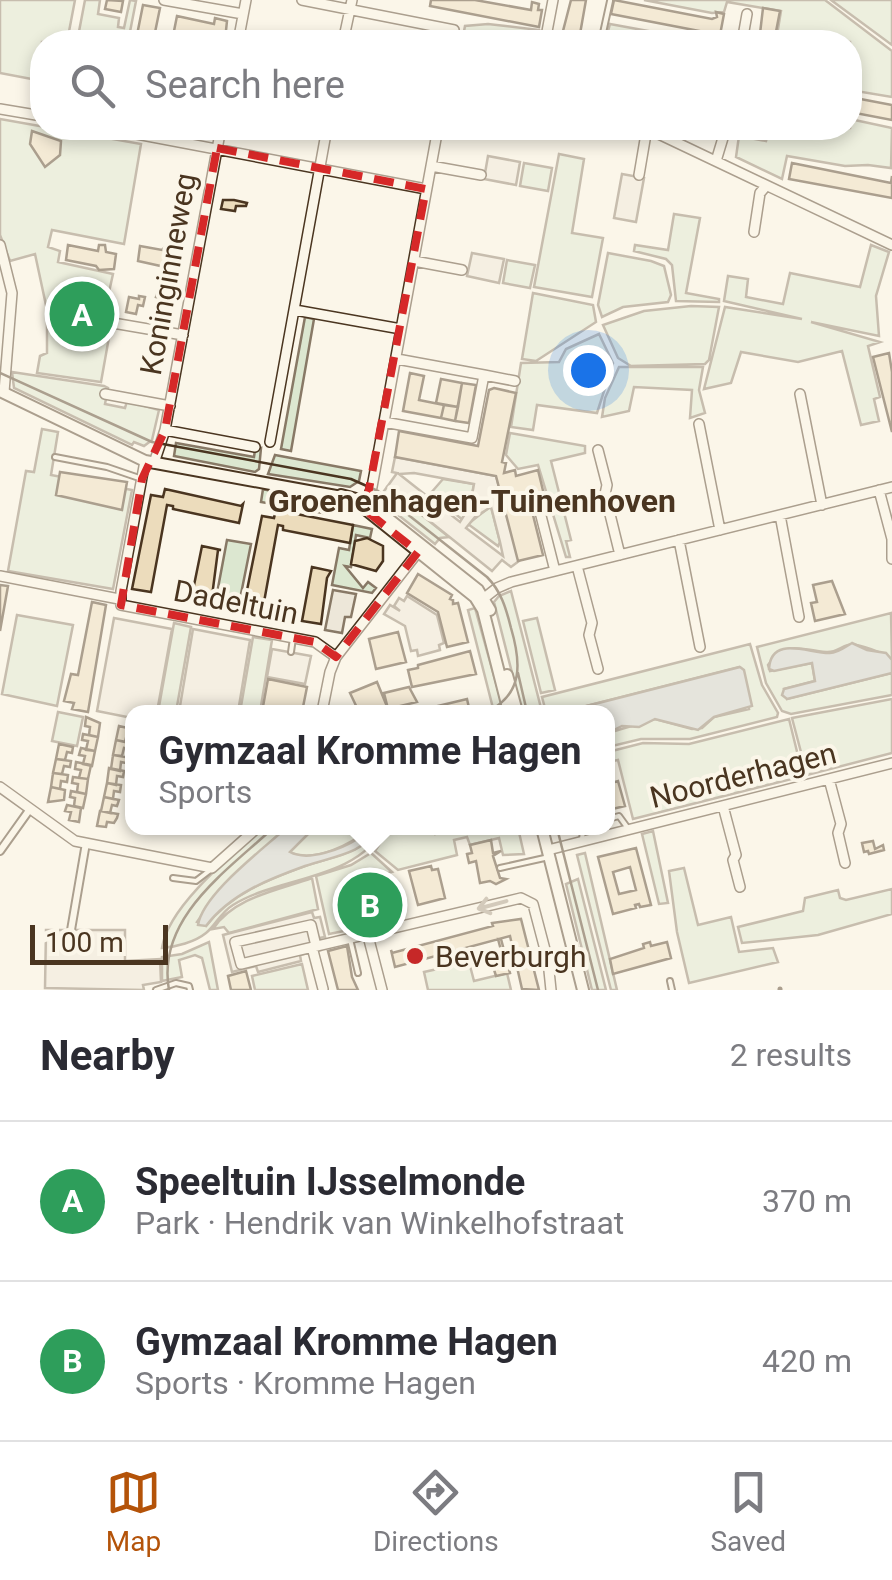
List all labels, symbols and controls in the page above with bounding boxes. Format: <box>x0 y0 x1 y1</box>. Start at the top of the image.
search box <box>30 30 862 140</box>
icon: search <box>65 58 120 113</box>
text: Search here <box>145 63 345 107</box>
street label: Koninginneweg <box>133 170 203 378</box>
pin: A <box>49 276 114 352</box>
your location <box>563 345 614 396</box>
district label: Groenenhagen-Tuinenhoven <box>268 482 676 520</box>
street label: Dadeltuin <box>171 573 301 631</box>
popup <box>125 705 615 835</box>
text: Gymzaal Kromme Hagen <box>159 729 581 773</box>
street label: Noorderhagen <box>646 735 840 815</box>
text: Sports <box>159 773 252 811</box>
pin: B <box>338 868 402 942</box>
one-way arrow <box>477 897 509 915</box>
scale bar <box>30 920 168 964</box>
text: 100 m <box>45 926 124 959</box>
place label: Beverburgh <box>435 939 586 974</box>
marker: Beverburgh <box>404 945 426 967</box>
text: Nearby <box>40 1031 175 1080</box>
text: 2 results <box>730 1036 852 1074</box>
text: Speeltuin IJsselmonde <box>135 1160 525 1204</box>
text: A <box>62 1182 83 1220</box>
text: 370 m <box>762 1182 852 1220</box>
text: Park · Hendrik van Winkelhofstraat <box>135 1204 624 1242</box>
text: Gymzaal Kromme Hagen <box>135 1320 558 1364</box>
text: B <box>62 1342 83 1380</box>
text: 420 m <box>762 1342 852 1380</box>
text: Sports · Kromme Hagen <box>135 1364 476 1402</box>
tab: Map <box>106 1465 161 1558</box>
tab: Directions <box>373 1465 499 1558</box>
tab: Saved <box>710 1465 786 1558</box>

